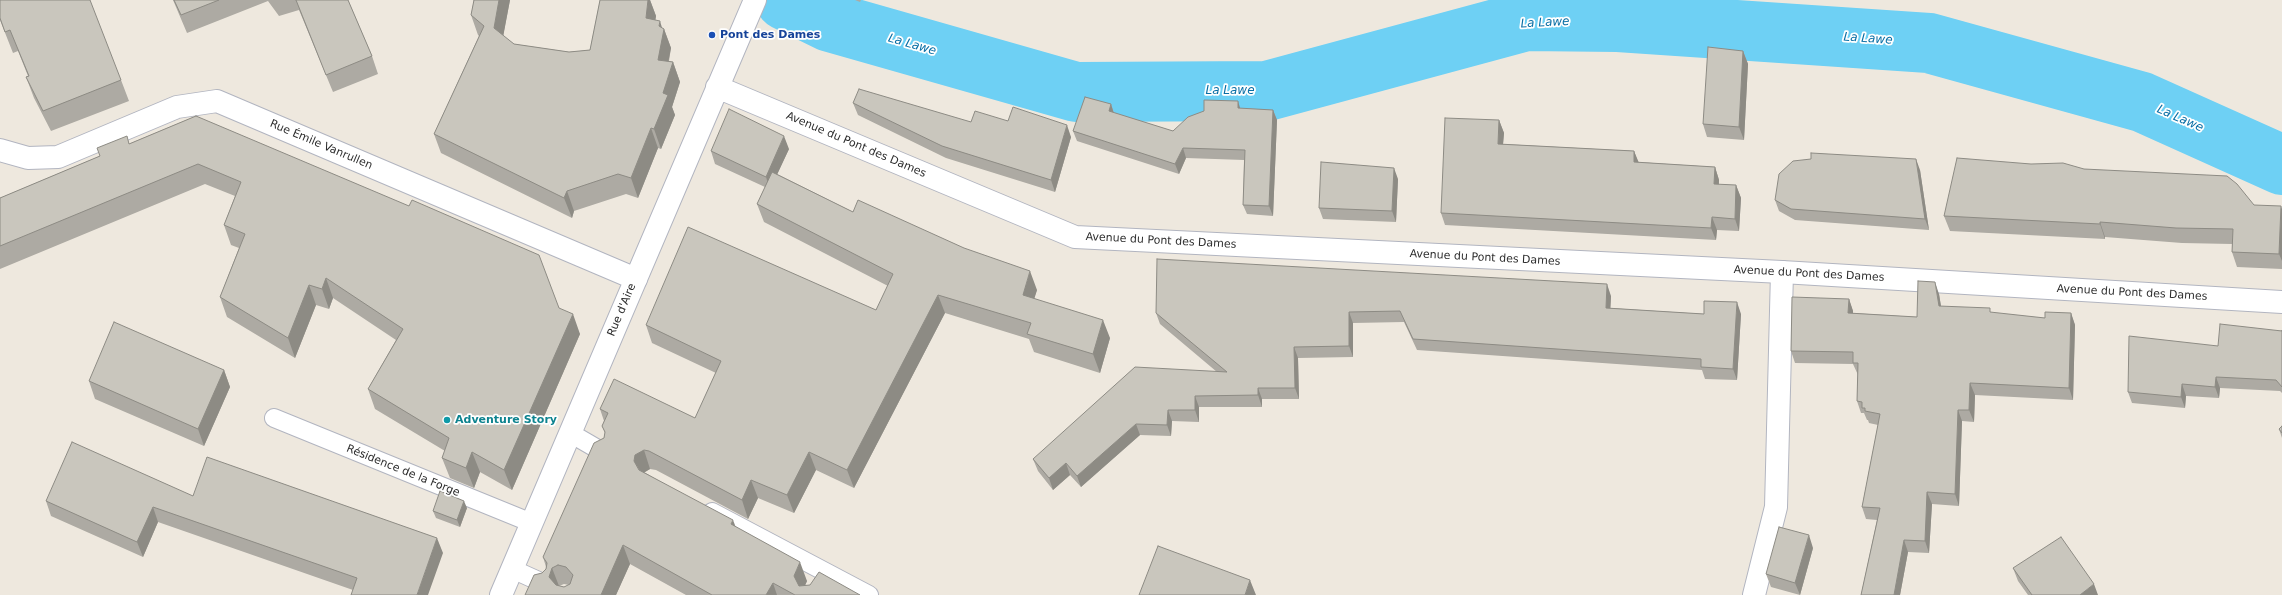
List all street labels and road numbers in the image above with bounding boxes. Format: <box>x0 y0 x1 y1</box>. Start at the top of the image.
street label: Avenue du Pont des Dames <box>784 109 928 181</box>
street label: Rue Émile Vanrullen <box>268 117 374 173</box>
street label: Avenue du Pont des Dames <box>1085 230 1237 252</box>
street label: Avenue du Pont des Dames <box>1409 247 1561 269</box>
street label: Avenue du Pont des Dames <box>1733 263 1885 285</box>
street label: Rue d'Aire <box>605 282 639 338</box>
street label: Avenue du Pont des Dames <box>2056 282 2208 304</box>
street label: Résidence de la Forge <box>344 442 462 500</box>

